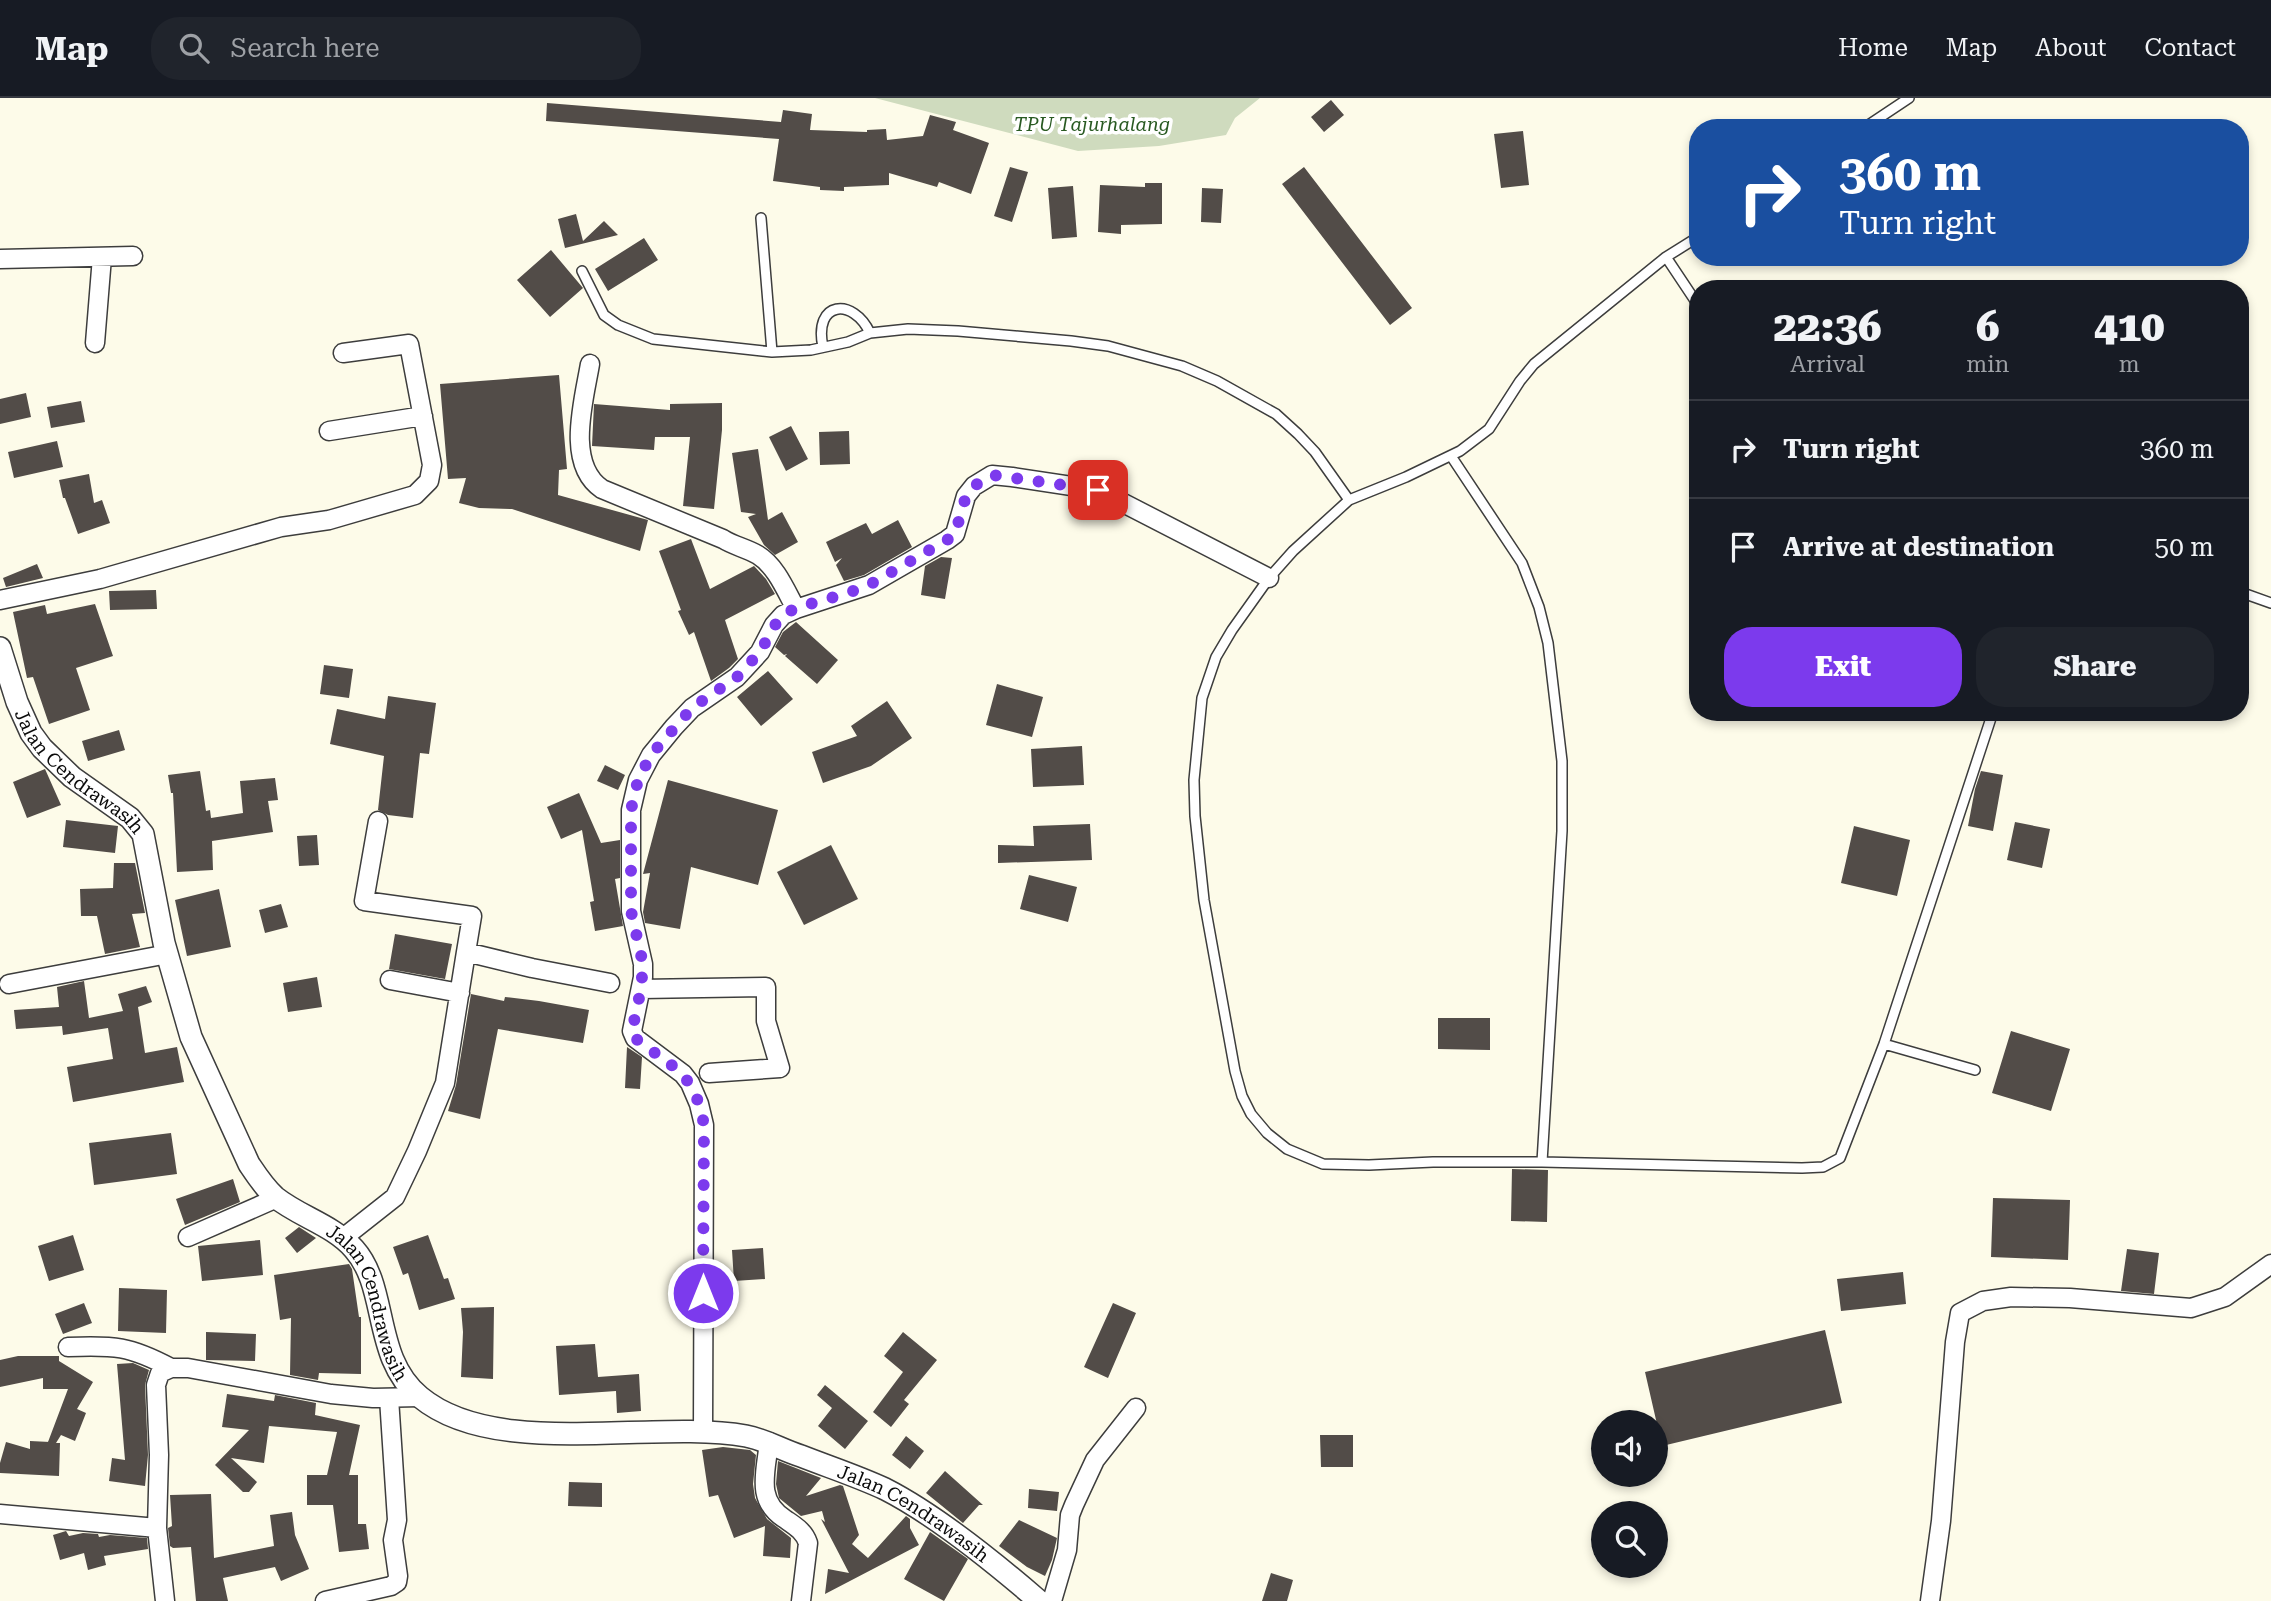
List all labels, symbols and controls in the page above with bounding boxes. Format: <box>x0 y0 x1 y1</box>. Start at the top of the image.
search box <box>151 17 641 80</box>
text: Map <box>35 29 109 68</box>
icon: search <box>175 29 213 67</box>
text: Search here <box>231 33 380 63</box>
text: Home <box>1838 34 1908 62</box>
text: Map <box>1946 34 1997 62</box>
text: About <box>2035 34 2106 62</box>
text: Contact <box>2144 34 2236 62</box>
park label: TPU Tajurhalang <box>1014 113 1170 136</box>
text: 360 m <box>1839 145 1981 202</box>
icon: right <box>1724 147 1815 238</box>
text: Turn right <box>1839 204 1996 242</box>
text: 22:36 <box>1774 302 1882 351</box>
text: 6 <box>1976 302 2000 351</box>
text: 410 <box>2094 302 2164 351</box>
text: Arrival <box>1790 351 1865 378</box>
text: min <box>1966 351 2009 378</box>
text: m <box>2119 351 2140 378</box>
icon: right <box>1724 430 1762 468</box>
text: Turn right <box>1783 434 1919 464</box>
text: 360 m <box>2140 434 2214 464</box>
pin <box>1068 460 1128 520</box>
icon: arrive <box>1079 471 1117 509</box>
icon: arrive <box>1724 528 1762 566</box>
text: Arrive at destination <box>1783 532 2054 562</box>
text: 50 m <box>2155 532 2214 562</box>
button: Exit <box>1724 627 1962 707</box>
button: Share <box>1976 627 2214 707</box>
street label: Jalan Cendrawasih <box>10 706 149 838</box>
street label: Jalan Cendrawasih <box>322 1219 413 1385</box>
position arrow <box>666 1256 740 1330</box>
map controls <box>1591 1410 1668 1578</box>
button: sound <box>1591 1410 1668 1487</box>
street label: Jalan Cendrawasih <box>834 1460 994 1567</box>
button: search <box>1591 1501 1668 1578</box>

